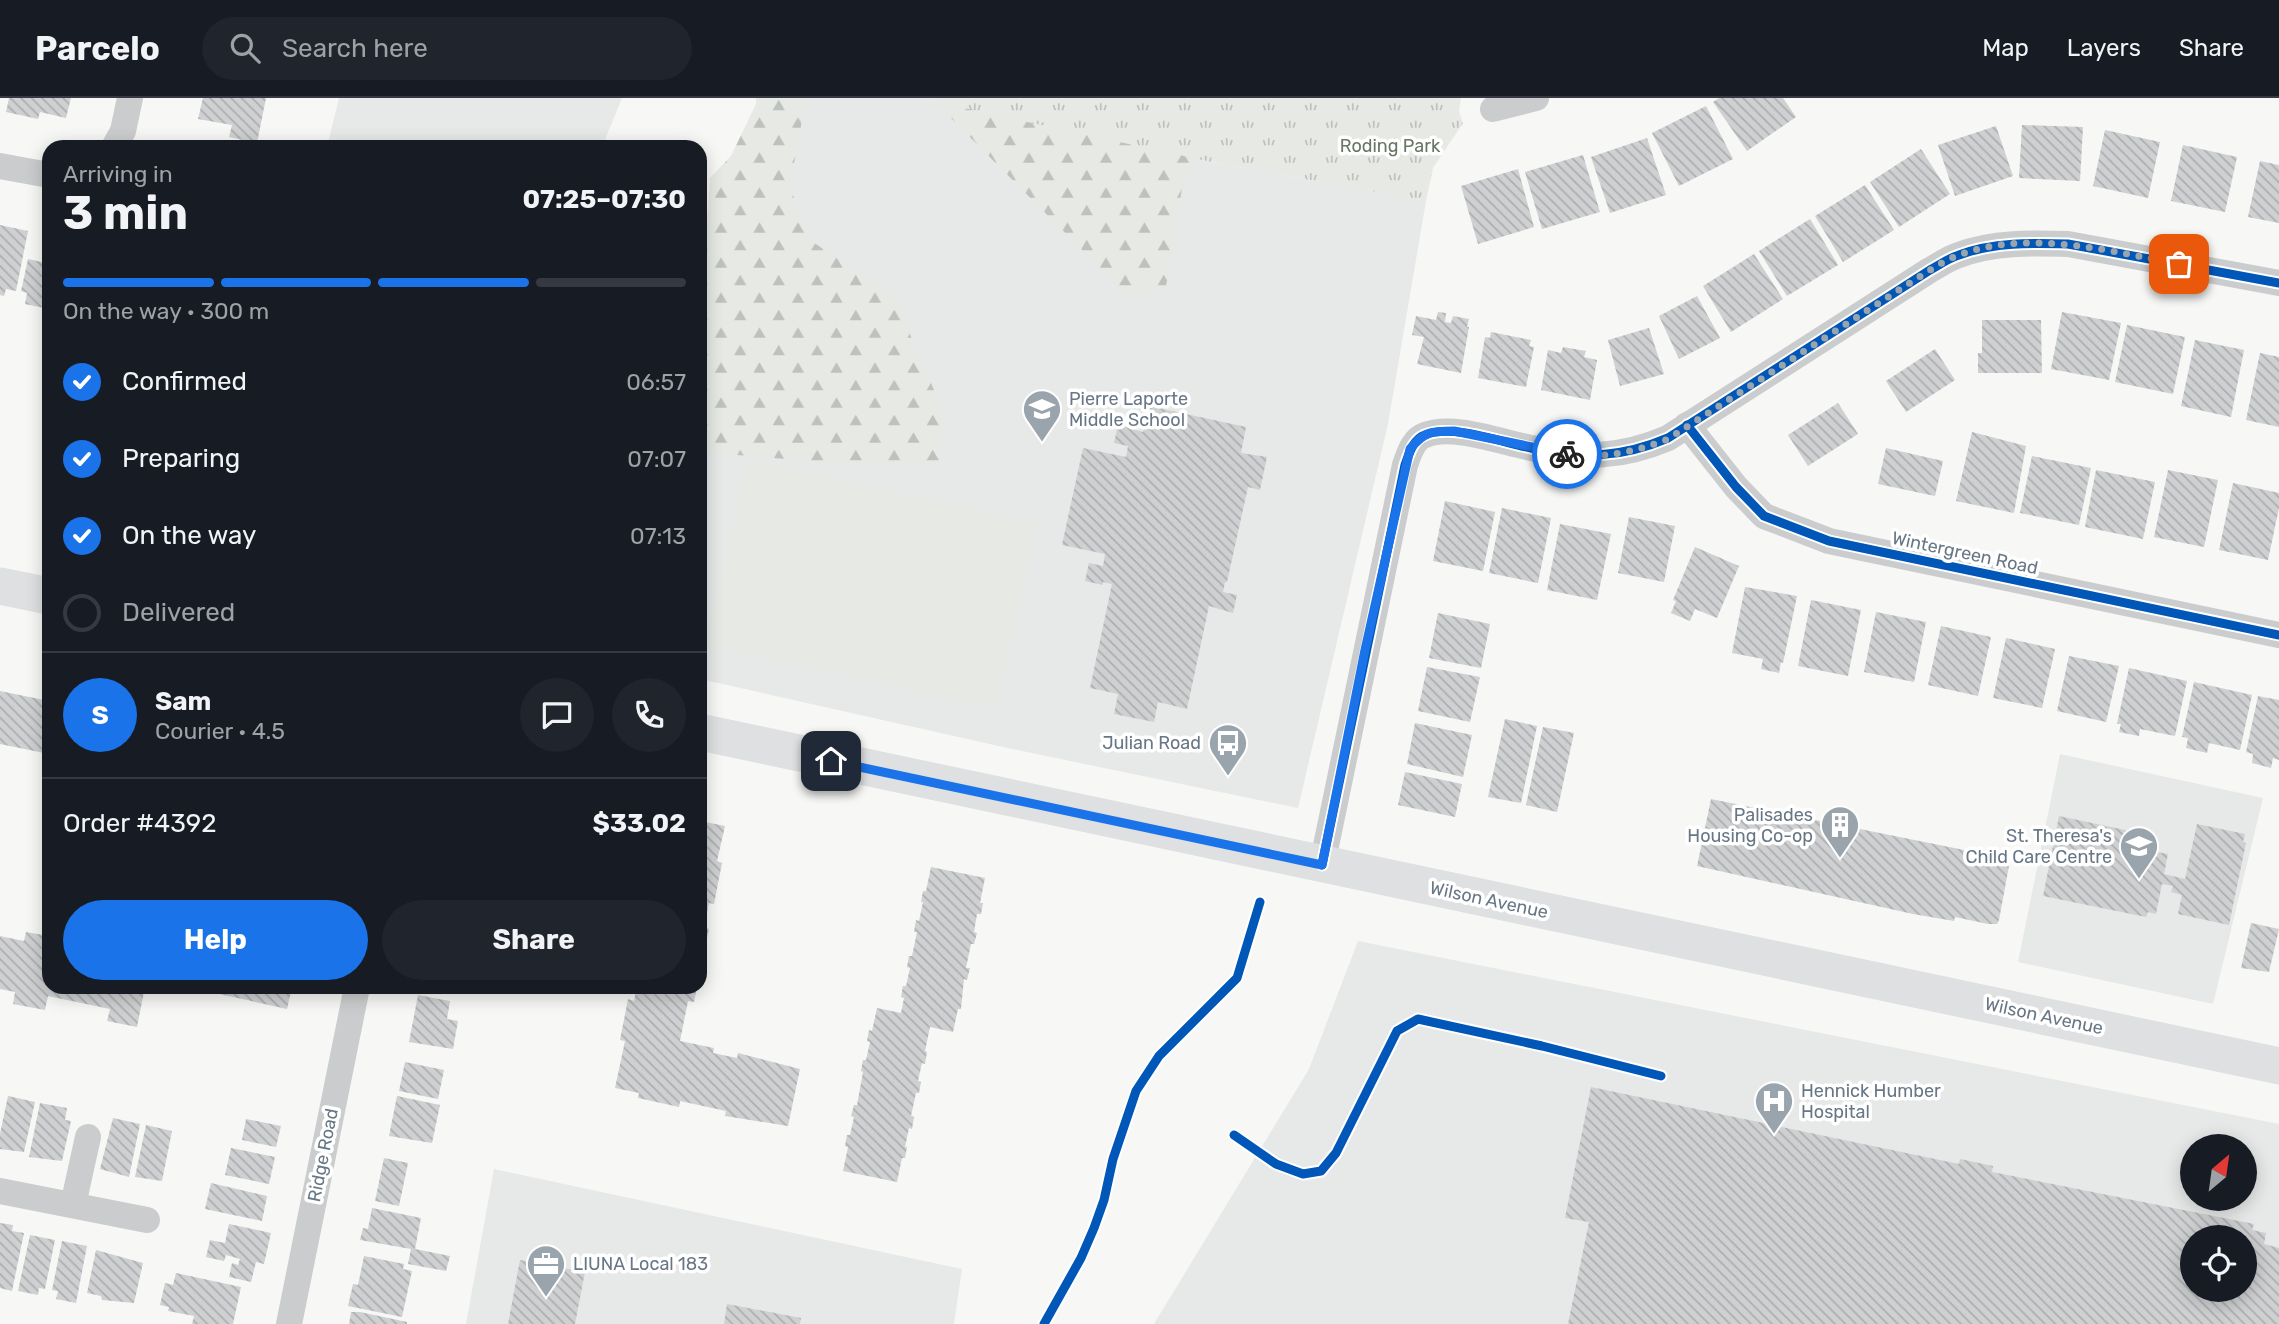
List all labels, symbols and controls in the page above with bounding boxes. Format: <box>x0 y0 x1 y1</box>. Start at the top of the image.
search box <box>202 17 692 80</box>
text: Parcelo <box>35 29 160 68</box>
icon: search <box>226 29 264 67</box>
text: Search here <box>282 33 428 64</box>
text: Map <box>1982 34 2029 62</box>
text: Layers <box>2067 34 2141 62</box>
text: Share <box>2179 34 2244 62</box>
park label: Roding Park <box>1340 135 1441 157</box>
text: Arriving in <box>63 160 173 188</box>
text: 07:25–07:30 <box>522 184 686 215</box>
text: 3 min <box>63 186 188 241</box>
pin <box>2149 234 2209 294</box>
icon: bag <box>2160 245 2198 283</box>
text: On the way · 300 m <box>63 297 269 325</box>
icon: check <box>63 363 101 401</box>
text: Confirmed <box>122 366 247 397</box>
text: 06:57 <box>626 368 686 396</box>
school or university icon: Pierre Laporte Middle School <box>1021 388 1063 443</box>
place label: Pierre Laporte Middle School <box>1069 388 1188 431</box>
courier <box>1532 419 1602 489</box>
icon: bike <box>1548 435 1586 473</box>
icon: check <box>63 440 101 478</box>
text: Preparing <box>122 443 240 474</box>
text: 07:07 <box>627 445 686 473</box>
icon: check <box>63 517 101 555</box>
text: On the way <box>122 520 256 551</box>
text: 07:13 <box>630 522 686 550</box>
street label: Wintergreen Road <box>1890 527 2040 579</box>
text: Delivered <box>122 597 235 628</box>
button: chat <box>520 678 594 752</box>
button: phone <box>612 678 686 752</box>
text: Sam <box>155 686 211 717</box>
text: S <box>91 700 109 731</box>
text: Courier · 4.5 <box>155 717 285 745</box>
bus stop icon: Julian Road <box>1207 722 1249 777</box>
pin <box>801 731 861 791</box>
place label: Julian Road <box>1102 732 1201 754</box>
icon: home <box>812 742 850 780</box>
place label: Palisades Housing Co-op <box>1687 804 1813 847</box>
building icon: Palisades Housing Co-op <box>1819 804 1861 859</box>
text: Order #4392 <box>63 808 216 839</box>
text: $33.02 <box>593 808 686 839</box>
place label: St. Theresa's Child Care Centre <box>1965 825 2112 868</box>
school or university icon: St. Theresa's Child Care Centre <box>2118 825 2160 880</box>
street label: Wilson Avenue <box>1428 877 1550 923</box>
button: Help <box>63 900 368 980</box>
button: Share <box>382 900 686 980</box>
street label: Wilson Avenue <box>1983 993 2105 1039</box>
hospital icon: Hennick Humber Hospital <box>1753 1080 1795 1135</box>
place label: Hennick Humber Hospital <box>1801 1080 1941 1123</box>
street label: Ridge Road <box>303 1106 343 1204</box>
north arrow <box>2180 1134 2258 1211</box>
map controls <box>2180 1134 2257 1302</box>
button: locate <box>2180 1225 2257 1302</box>
office icon: LIUNA Local 183 <box>525 1243 567 1298</box>
place label: LIUNA Local 183 <box>573 1253 708 1275</box>

